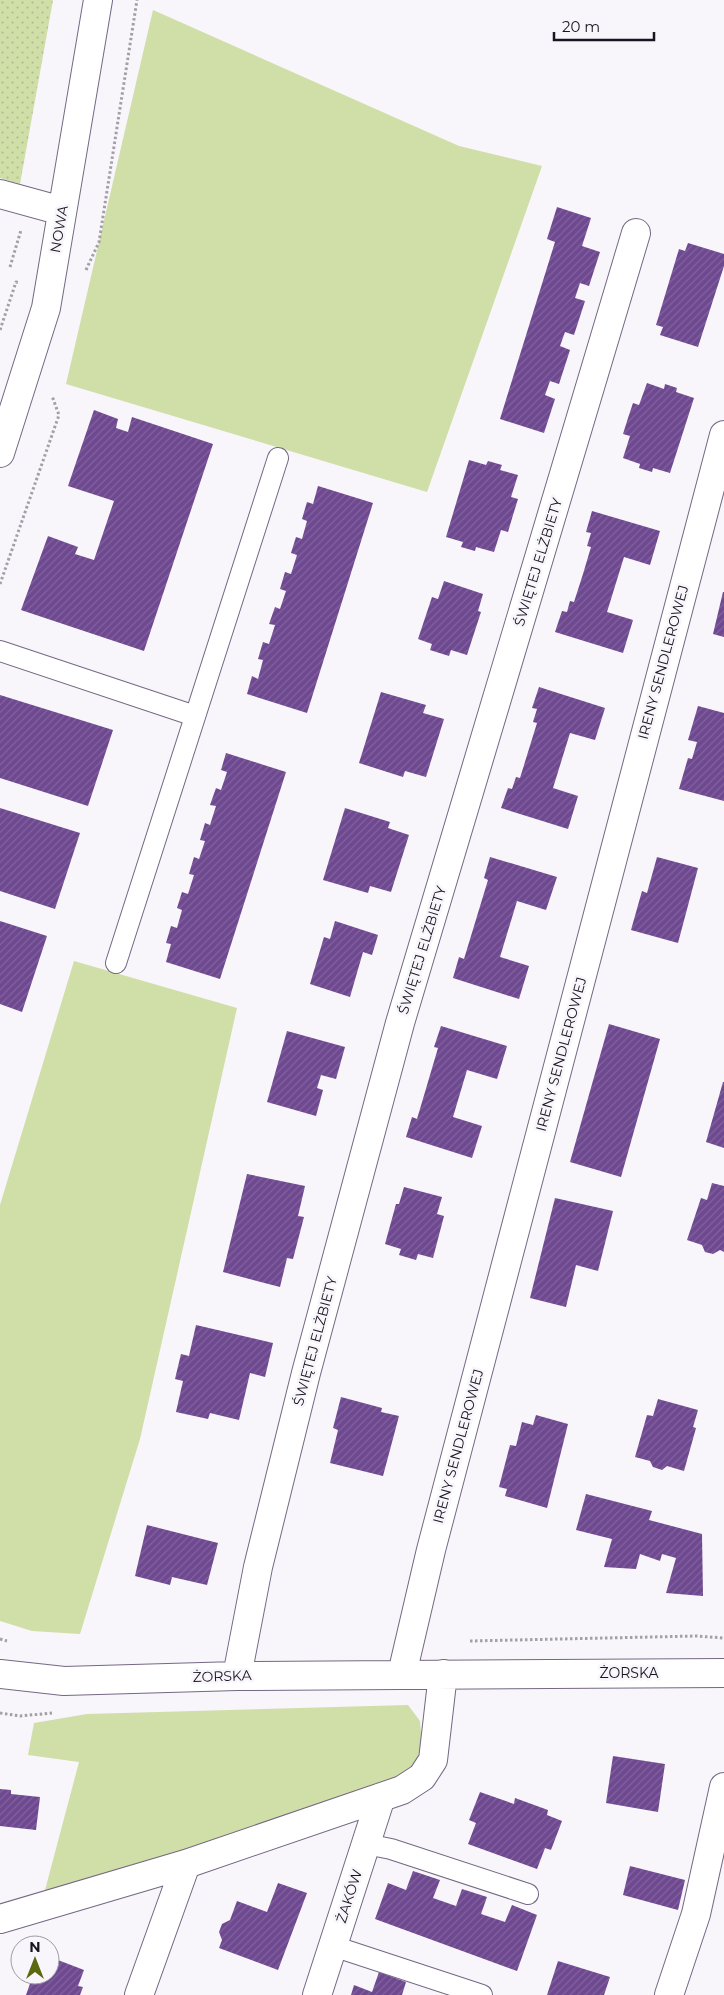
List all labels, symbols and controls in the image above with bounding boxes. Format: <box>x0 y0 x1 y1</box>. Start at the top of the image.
scale bar <box>554 10 654 42</box>
text: 20 m <box>562 17 600 36</box>
street label: NOWA <box>46 203 72 254</box>
street label: ŚWIĘTEJ ELŻBIETY <box>510 496 566 628</box>
street label: IRENY SENDLEROWEJ <box>634 583 692 741</box>
street label: ŚWIĘTEJ ELŻBIETY <box>394 884 450 1016</box>
street label: IRENY SENDLEROWEJ <box>532 975 590 1133</box>
street label: ŚWIĘTEJ ELŻBIETY <box>289 1274 341 1408</box>
street label: IRENY SENDLEROWEJ <box>429 1367 487 1525</box>
street label: ŻORSKA <box>599 1664 660 1682</box>
street label: ŻORSKA <box>192 1666 253 1686</box>
street label: ŻAKÓW <box>332 1866 366 1925</box>
north arrow <box>10 1935 60 1985</box>
text: N <box>29 1938 41 1956</box>

